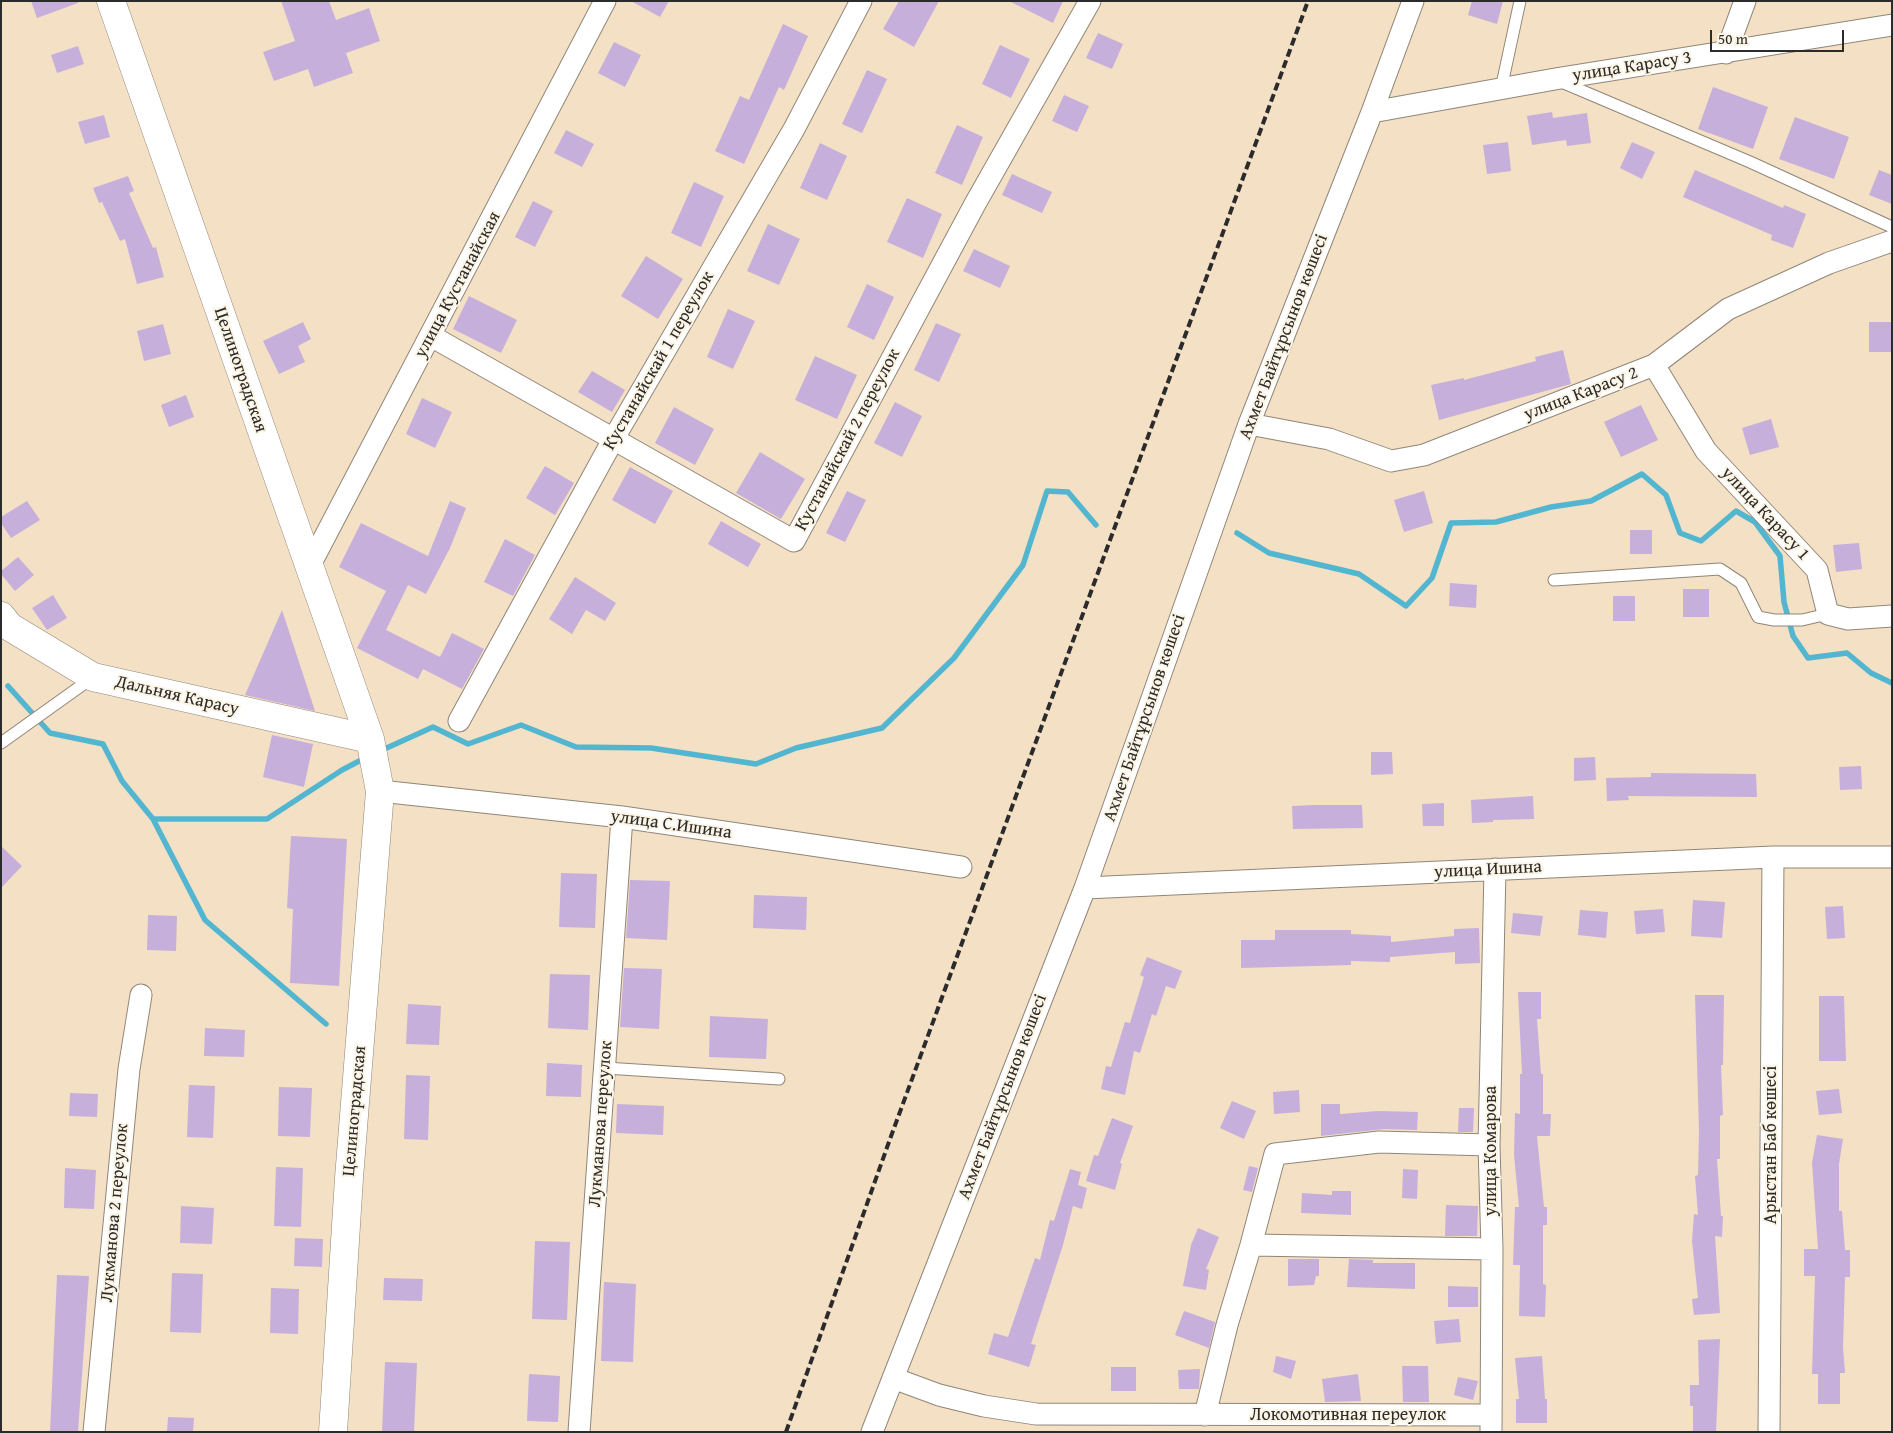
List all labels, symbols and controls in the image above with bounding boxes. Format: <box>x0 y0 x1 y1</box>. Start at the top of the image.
scale bar <box>1713 20 1847 52</box>
text: 50 m <box>1718 28 1748 49</box>
street label: улица Карасу 3 <box>1571 47 1693 87</box>
street label: улица Кустанайская <box>410 208 506 362</box>
street label: Ахмет Байтұрсынов көшесі <box>1235 231 1333 443</box>
street label: Кустанайскай 1 переулок <box>599 268 719 454</box>
street label: Целиноградская <box>208 305 272 435</box>
street label: Кустанайскай 2 переулок <box>791 345 905 535</box>
street label: улица Карасу 2 <box>1521 362 1641 426</box>
street label: улица Карасу 1 <box>1716 463 1814 565</box>
street label: Ахмет Байтұрсынов көшесі <box>1099 611 1191 825</box>
street label: Дальняя Карасу <box>113 671 241 721</box>
street label: улица С.Ишина <box>609 806 733 844</box>
street label: улица Ишина <box>1433 856 1543 884</box>
street label: Ахмет Байтұрсынов көшесі <box>954 991 1052 1203</box>
street label: Лукманова переулок <box>584 1040 618 1208</box>
street label: Целиноградская <box>339 1045 371 1177</box>
street label: Арыстан Баб көшесі <box>1760 1066 1782 1224</box>
street label: улица Комарова <box>1480 1086 1502 1216</box>
street label: Лукманова 2 переулок <box>96 1123 134 1303</box>
street label: Локомотивная переулок <box>1250 1404 1446 1426</box>

